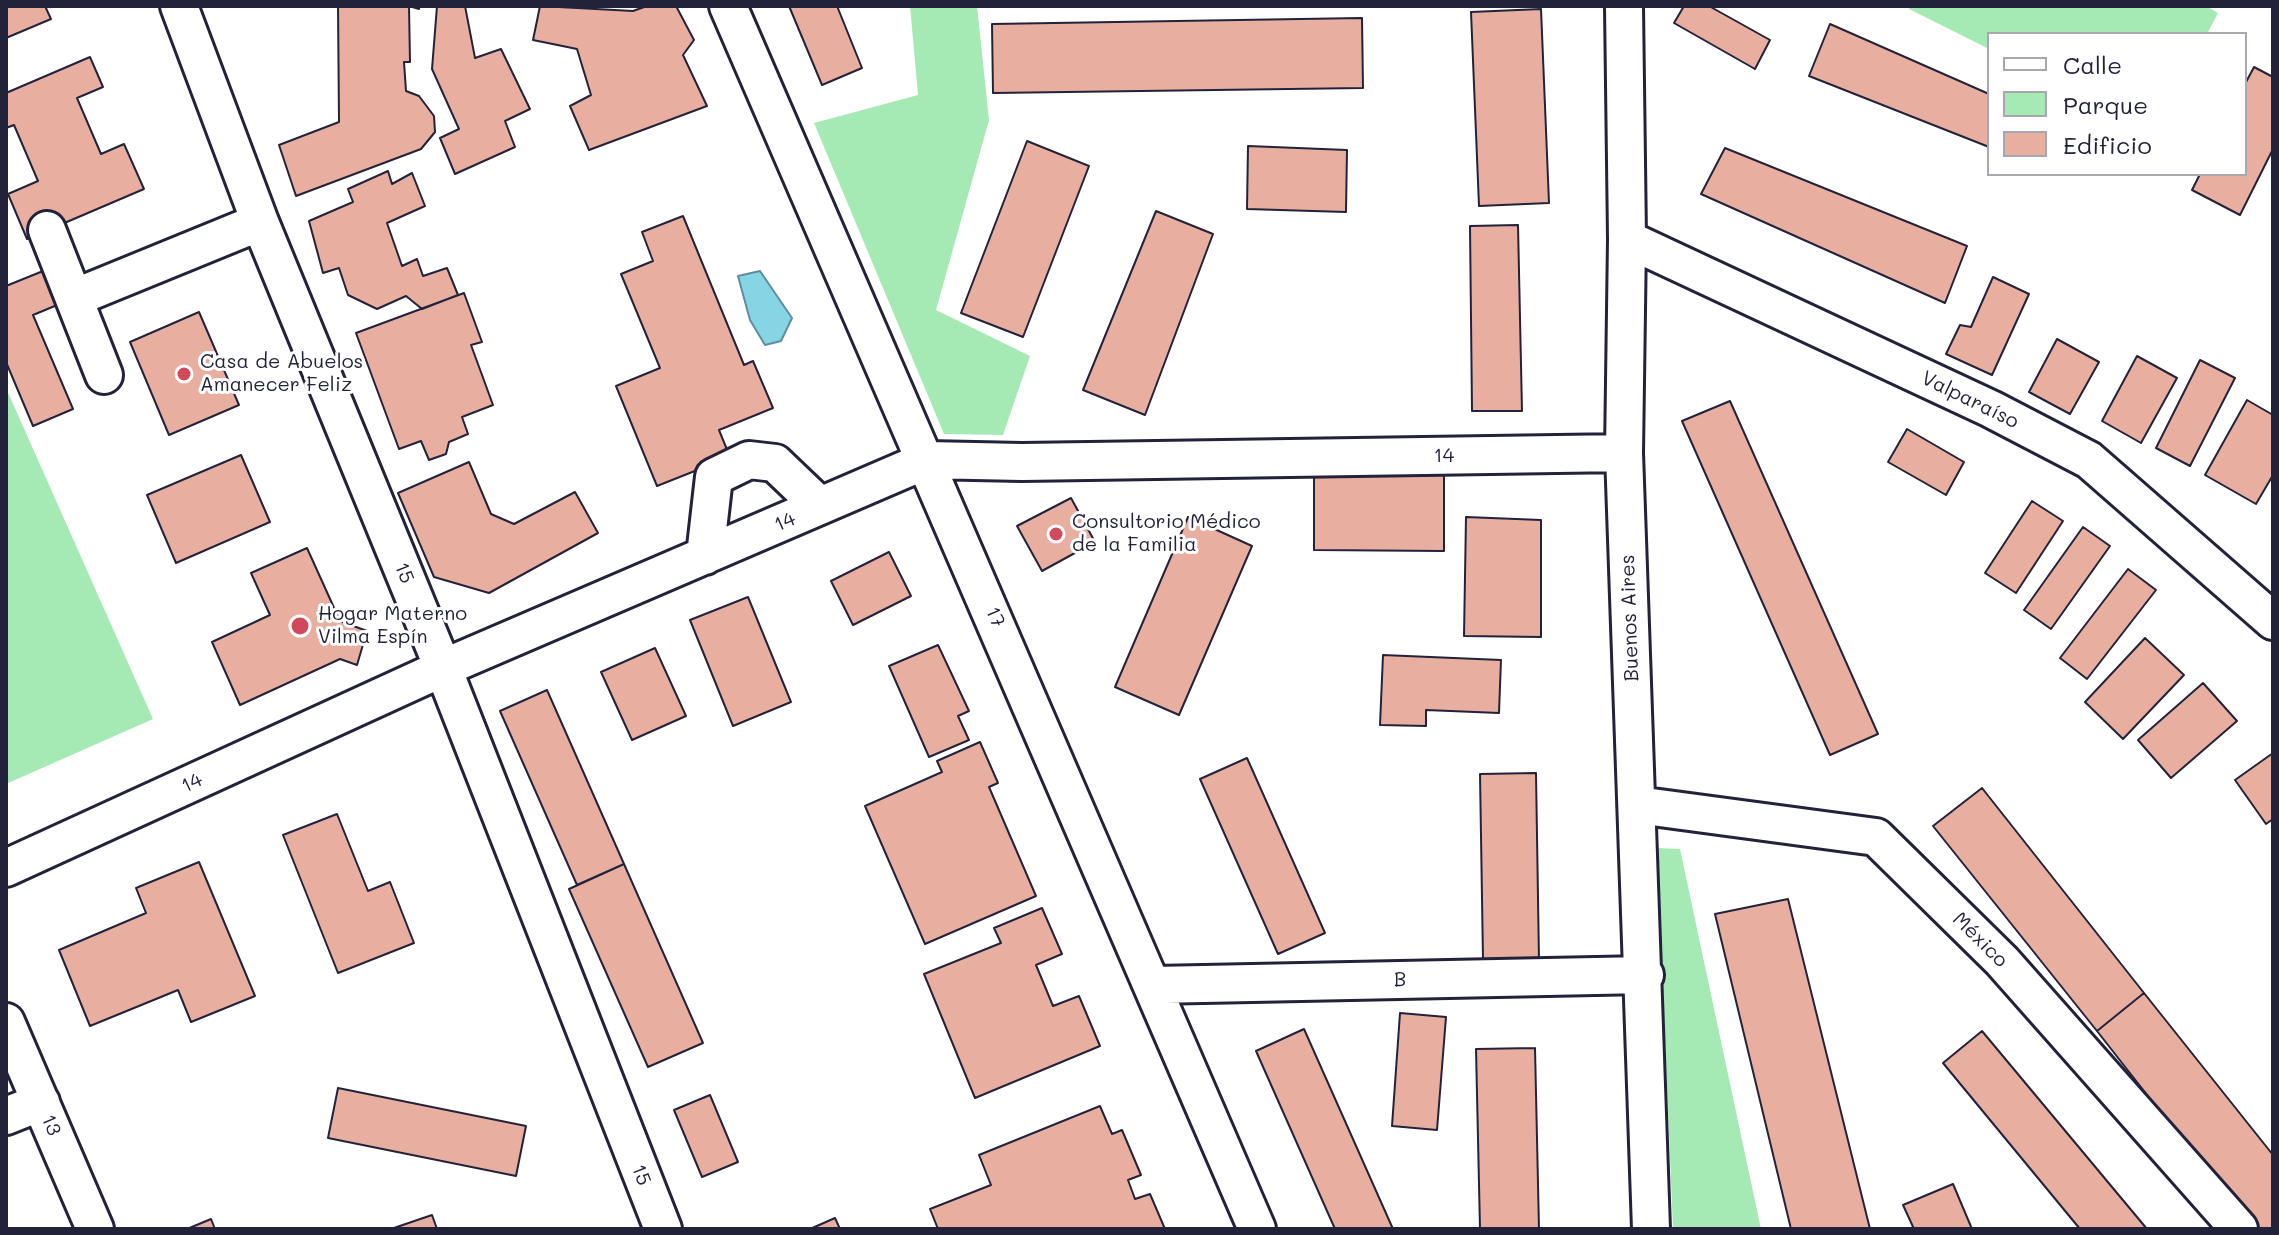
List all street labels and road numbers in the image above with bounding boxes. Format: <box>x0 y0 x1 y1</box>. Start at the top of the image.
street label: Valparaíso <box>1917 366 2023 434</box>
street label: 14 <box>1433 444 1455 468</box>
street label: 14 <box>771 507 799 537</box>
street label: Buenos Aires <box>1616 554 1644 682</box>
street label: 15 <box>389 559 419 587</box>
street label: 17 <box>980 603 1010 631</box>
street label: 14 <box>178 768 206 798</box>
street label: México <box>1947 907 2013 973</box>
street label: B <box>1394 968 1406 992</box>
street label: 13 <box>36 1111 66 1139</box>
street label: 15 <box>626 1161 656 1189</box>

